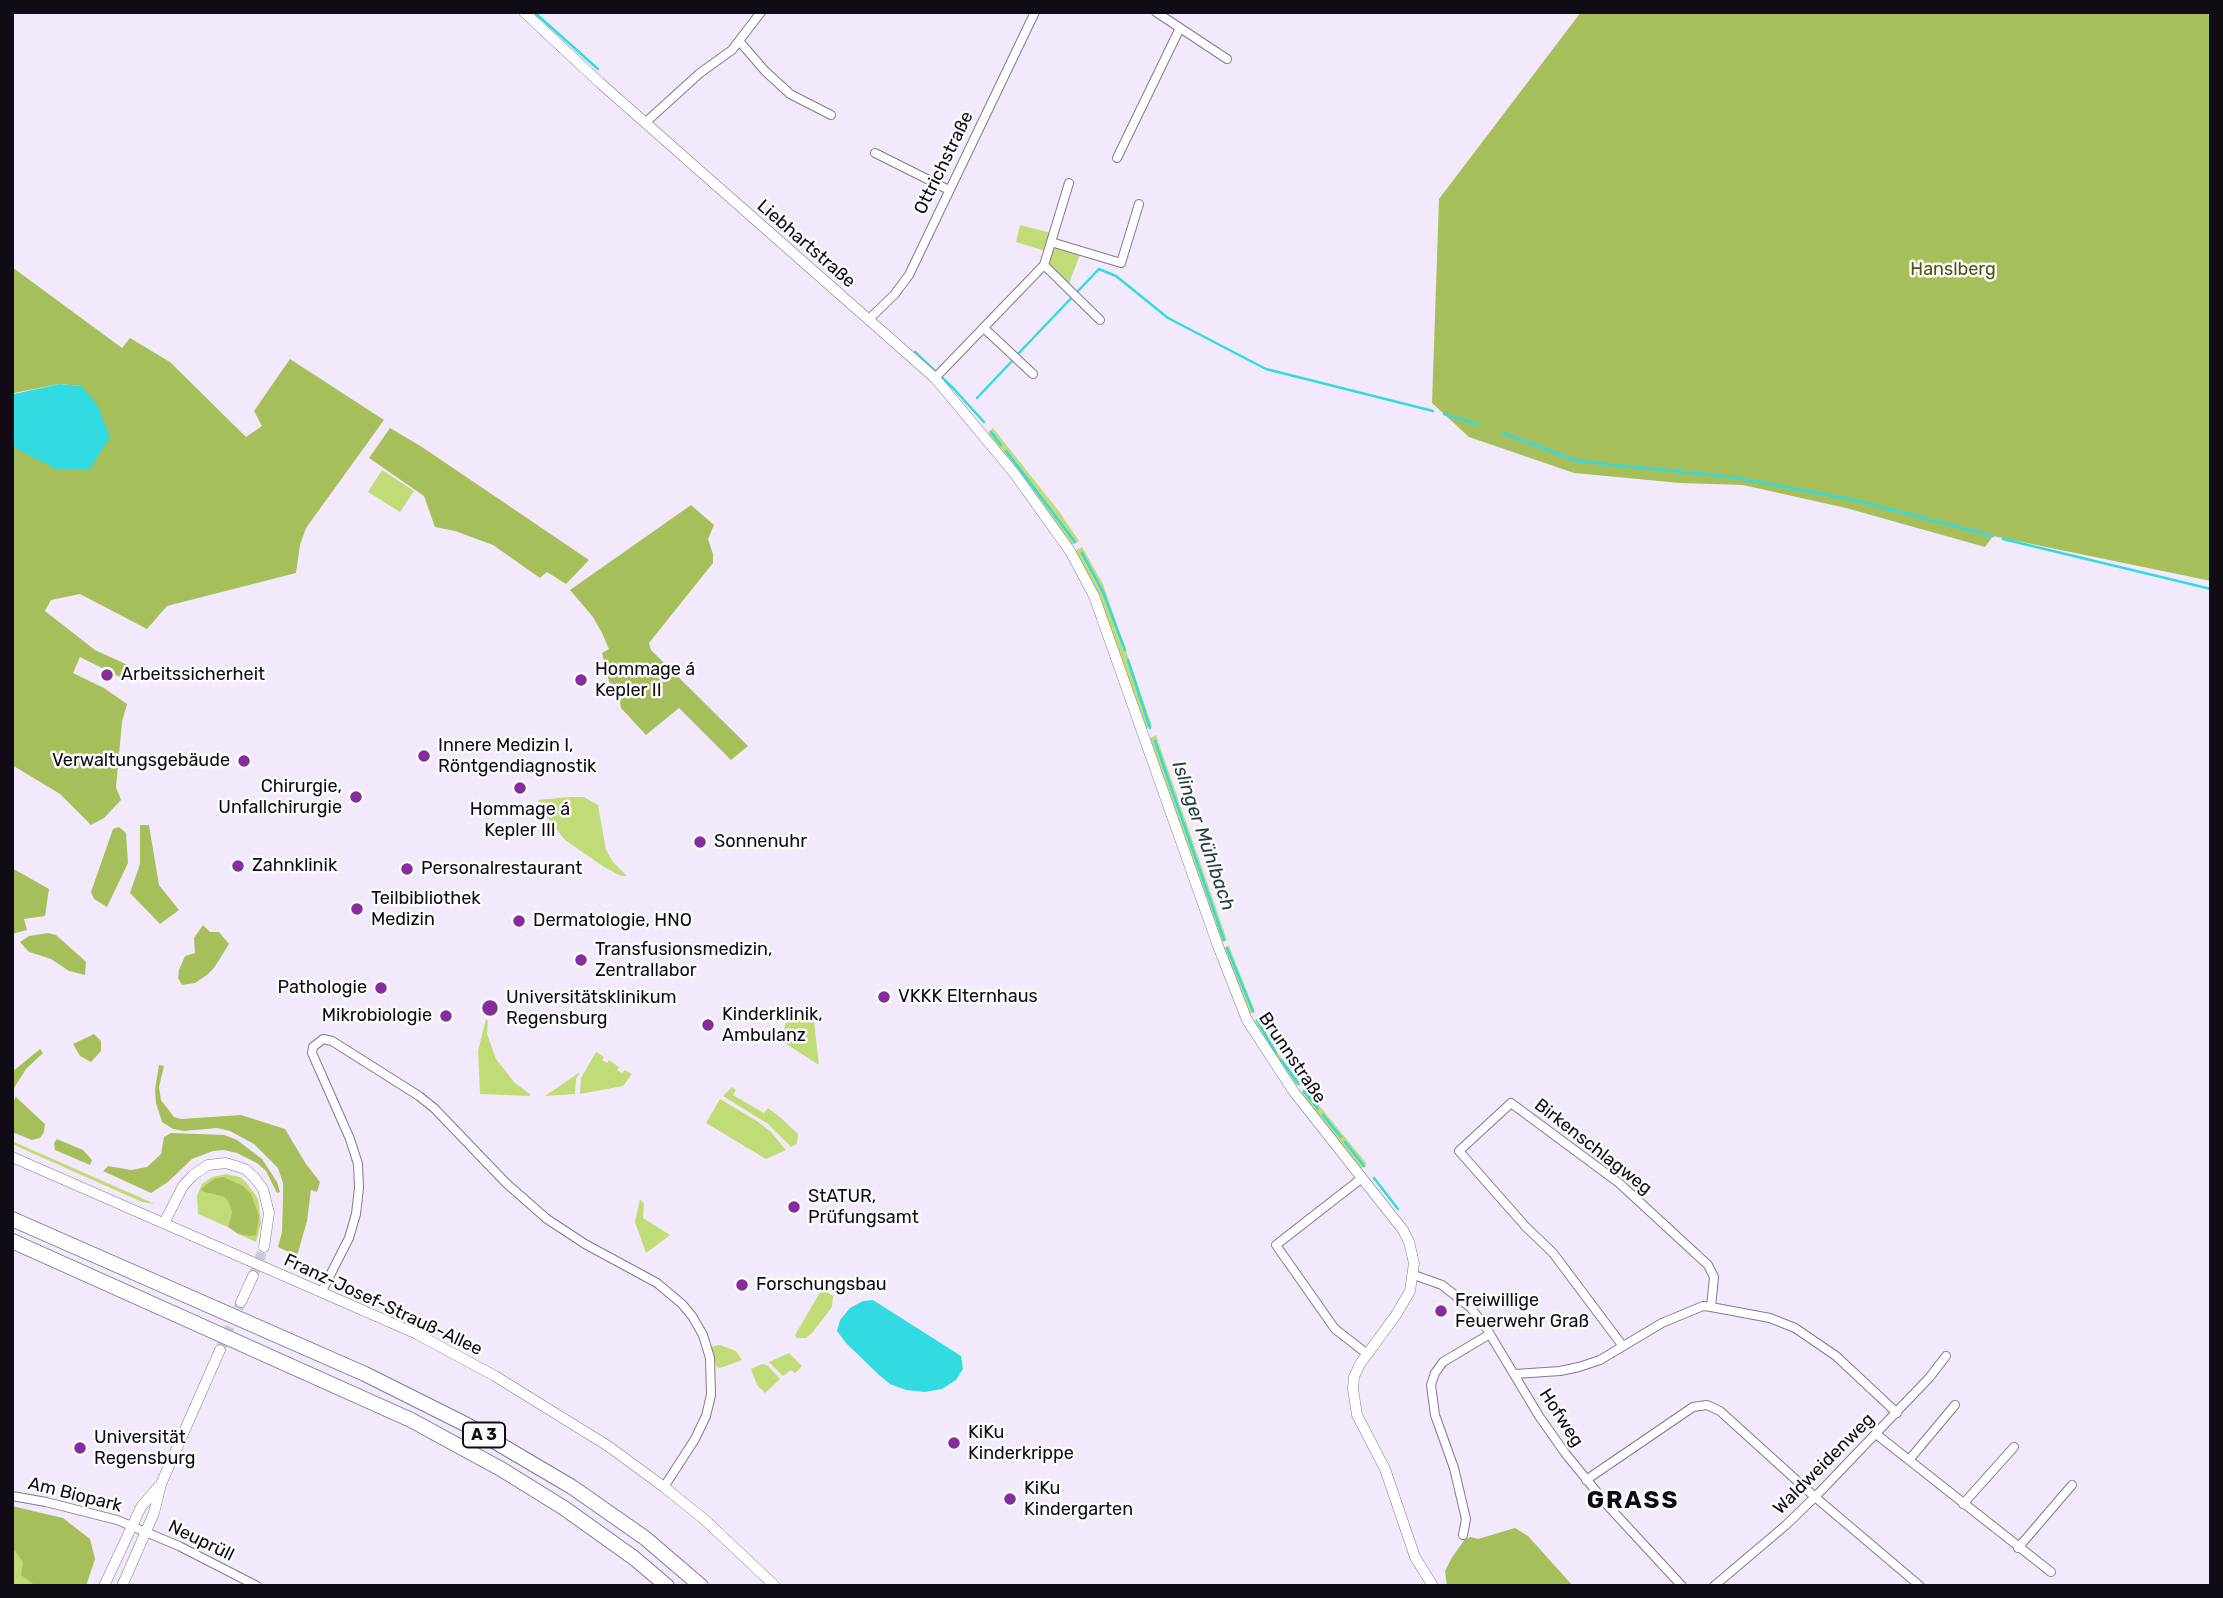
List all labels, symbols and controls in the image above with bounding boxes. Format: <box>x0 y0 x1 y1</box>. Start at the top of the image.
street label: Ottrichstraße <box>910 108 978 218</box>
street label: Liebhartstraße <box>752 195 860 293</box>
park label: Hanslberg <box>1910 259 1996 281</box>
place label: Hommage á Kepler II <box>595 659 695 702</box>
place label: Arbeitssicherheit <box>121 664 265 686</box>
marker: Arbeitssicherheit <box>99 667 115 683</box>
marker: Hommage á Kepler II <box>573 672 589 688</box>
place label: Innere Medizin I, Röntgendiagnostik <box>438 735 596 778</box>
marker: Innere Medizin I, Röntgendiagnostik <box>416 748 432 764</box>
place label: Verwaltungsgebäude <box>52 750 230 772</box>
marker: Verwaltungsgebäude <box>236 753 252 769</box>
water label: Islinger Mühlbach <box>1167 758 1239 914</box>
place label: Chirurgie, Unfallchirurgie <box>218 776 342 818</box>
marker: Hommage á Kepler III <box>512 780 528 796</box>
marker: Chirurgie, Unfallchirurgie <box>348 789 364 805</box>
place label: Hommage á Kepler III <box>470 799 570 842</box>
place label: Sonnenuhr <box>714 831 807 853</box>
marker: Sonnenuhr <box>692 834 708 850</box>
place label: Zahnklinik <box>252 855 337 877</box>
marker: Zahnklinik <box>230 858 246 874</box>
place label: Personalrestaurant <box>421 858 582 880</box>
marker: Personalrestaurant <box>399 861 415 877</box>
place label: Teilbibliothek Medizin <box>371 888 481 930</box>
marker: Teilbibliothek Medizin <box>349 901 365 917</box>
place label: Dermatologie, HNO <box>533 910 692 932</box>
marker: Dermatologie, HNO <box>511 913 527 929</box>
place label: Transfusionsmedizin, Zentrallabor <box>595 939 772 982</box>
marker: Transfusionsmedizin, Zentrallabor <box>573 952 589 968</box>
place label: Pathologie <box>278 977 367 999</box>
marker: Pathologie <box>373 980 389 996</box>
place label: VKKK Elternhaus <box>898 986 1038 1008</box>
place label: Universitätsklinikum Regensburg <box>506 987 676 1030</box>
marker: VKKK Elternhaus <box>876 989 892 1005</box>
marker: Universitätsklinikum Regensburg <box>480 998 500 1018</box>
place label: Kinderklinik, Ambulanz <box>722 1004 823 1046</box>
place label: Mikrobiologie <box>322 1005 432 1027</box>
marker: Mikrobiologie <box>438 1008 454 1024</box>
street label: Brunnstraße <box>1254 1008 1330 1108</box>
marker: Kinderklinik, Ambulanz <box>700 1017 716 1033</box>
street label: Birkenschlagweg <box>1530 1094 1656 1200</box>
place label: StATUR, Prüfungsamt <box>808 1186 919 1228</box>
marker: StATUR, Prüfungsamt <box>786 1199 802 1215</box>
street label: Franz-Josef-Strauß-Allee <box>280 1250 486 1360</box>
place label: Forschungsbau <box>756 1274 887 1296</box>
marker: Forschungsbau <box>734 1277 750 1293</box>
place label: Freiwillige Feuerwehr Graß <box>1455 1290 1589 1332</box>
marker: Freiwillige Feuerwehr Graß <box>1433 1303 1449 1319</box>
street label: Hofweg <box>1534 1385 1588 1451</box>
street label: Waldweidenweg <box>1769 1409 1879 1519</box>
road number: A 3 <box>463 1422 505 1448</box>
place label: KiKu Kinderkrippe <box>968 1422 1074 1464</box>
place label: Universität Regensburg <box>94 1427 196 1470</box>
marker: KiKu Kinderkrippe <box>946 1435 962 1451</box>
marker: Universität Regensburg <box>72 1440 88 1456</box>
street label: Am Biopark <box>26 1473 124 1517</box>
place label: KiKu Kindergarten <box>1024 1478 1133 1520</box>
district label: GRASS <box>1587 1487 1679 1515</box>
marker: KiKu Kindergarten <box>1002 1491 1018 1507</box>
street label: Neuprüll <box>165 1516 237 1566</box>

